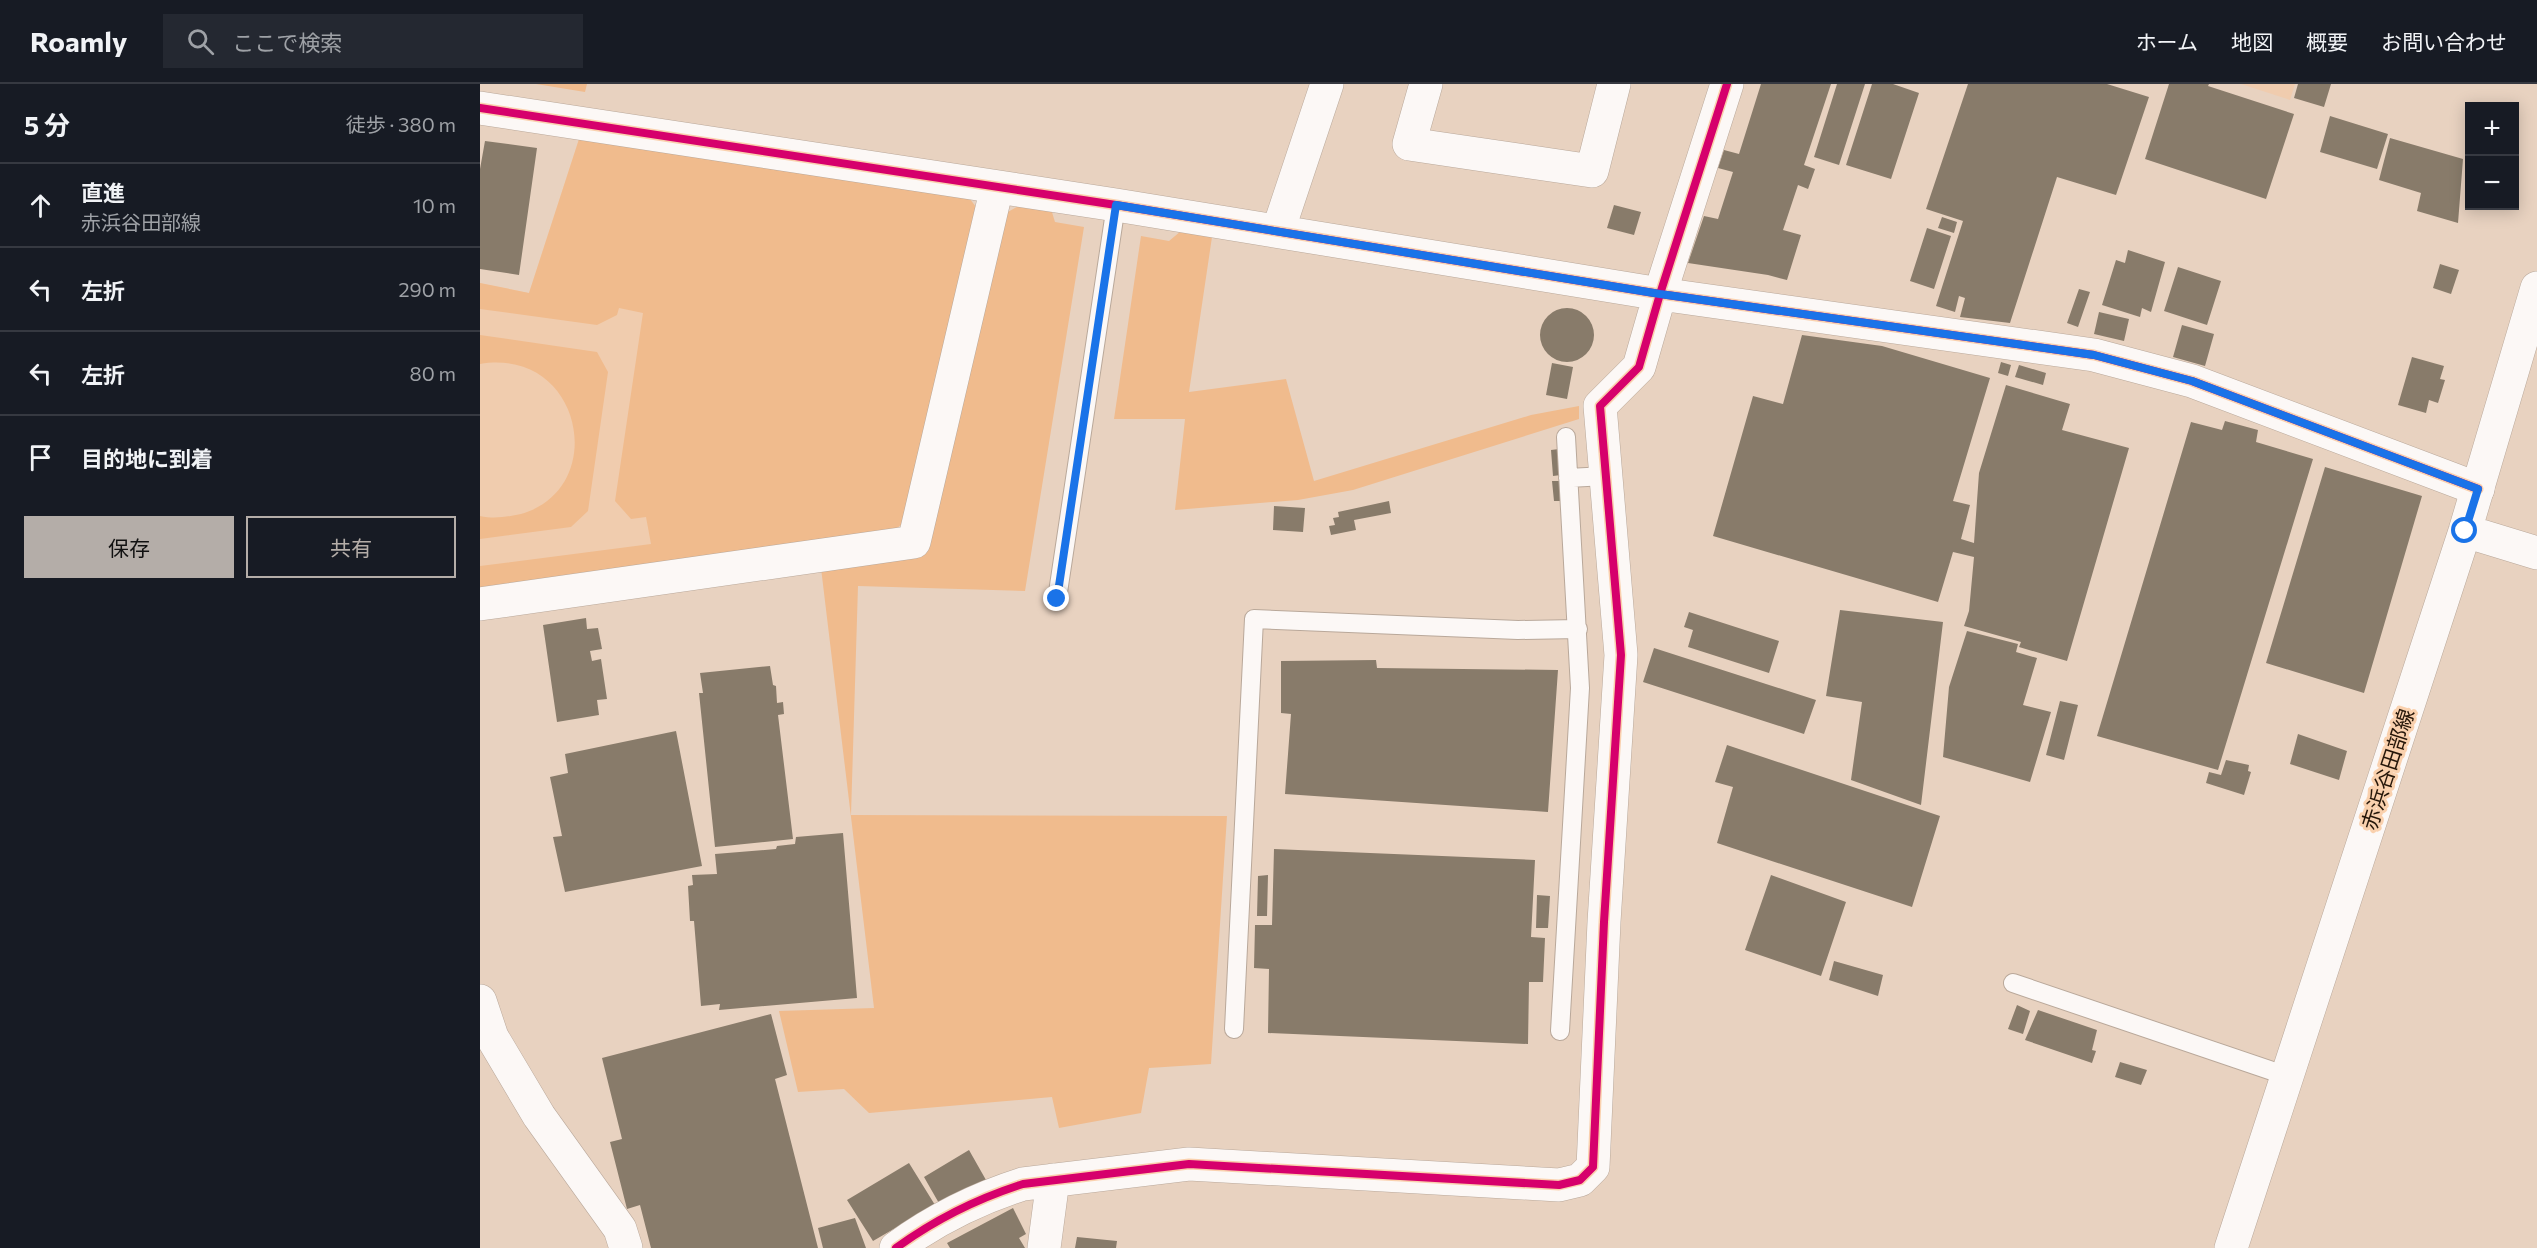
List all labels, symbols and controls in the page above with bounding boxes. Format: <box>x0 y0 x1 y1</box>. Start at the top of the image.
search box <box>163 14 583 68</box>
text: Roamly <box>30 24 127 58</box>
icon: search <box>184 25 217 58</box>
text: ここで検索 <box>232 29 342 56</box>
text: ホーム <box>2136 29 2198 54</box>
text: 地図 <box>2231 29 2273 54</box>
text: 概要 <box>2306 29 2348 54</box>
text: お問い合わせ <box>2381 29 2507 54</box>
map controls <box>2465 102 2519 210</box>
button: + <box>2465 102 2519 156</box>
text: 5 分 <box>24 109 70 140</box>
text: 徒歩 · 380 m <box>346 112 456 136</box>
button: − <box>2465 156 2519 210</box>
text: 直進 <box>81 179 125 206</box>
icon: ahead <box>24 189 57 222</box>
text: 10 m <box>413 193 456 217</box>
text: 赤浜谷田部線 <box>81 210 201 234</box>
icon: left <box>24 273 57 306</box>
text: 左折 <box>81 277 125 304</box>
text: 290 m <box>398 277 456 301</box>
icon: left <box>24 357 57 390</box>
text: 左折 <box>81 361 125 388</box>
text: 80 m <box>410 361 456 385</box>
icon: arrive <box>24 441 57 474</box>
text: 目的地に到着 <box>81 445 213 472</box>
button: 保存 <box>24 516 234 578</box>
button: 共有 <box>246 516 456 578</box>
route start <box>2451 517 2477 543</box>
route end <box>1043 585 1069 611</box>
street label: 赤浜谷田部線 <box>2356 705 2418 833</box>

